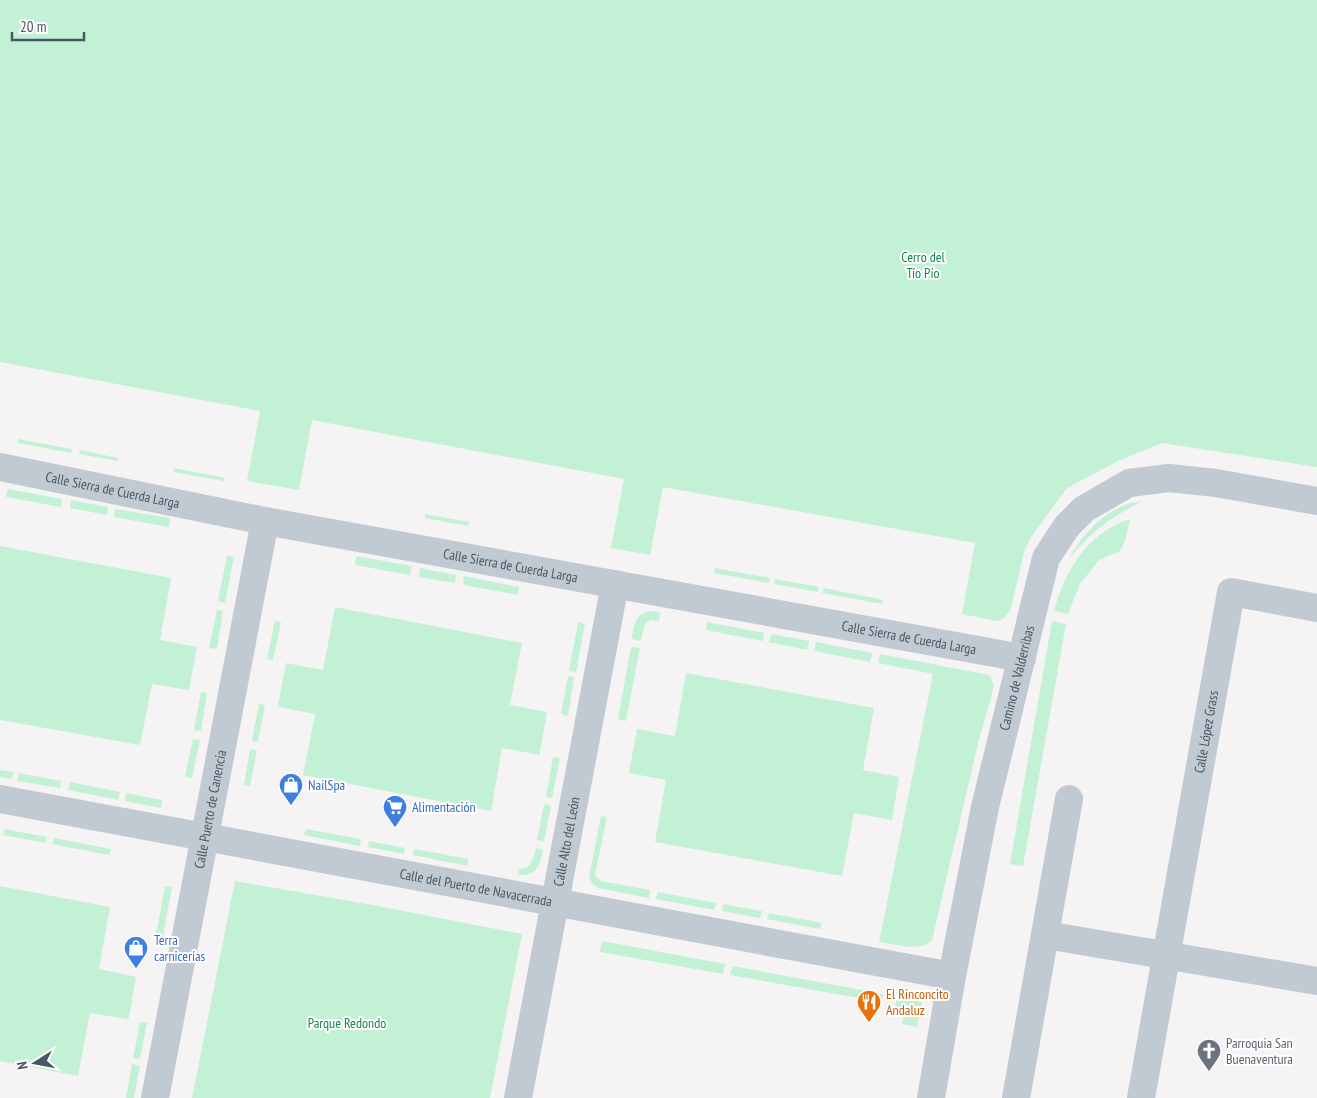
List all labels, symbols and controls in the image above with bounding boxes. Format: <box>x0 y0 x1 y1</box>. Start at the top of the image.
scale bar <box>12 10 85 42</box>
text: 20 m <box>20 17 46 36</box>
park label: Cerro del Tío Pío <box>901 248 946 282</box>
street label: Calle Sierra de Cuerda Larga <box>44 468 181 512</box>
street label: Calle Sierra de Cuerda Larga <box>442 544 579 586</box>
street label: Calle Sierra de Cuerda Larga <box>840 617 978 659</box>
street label: Camino de Valderribas <box>995 623 1038 732</box>
street label: Calle López Grass <box>1190 689 1222 775</box>
street label: Calle Puerto de Canencia <box>190 748 230 870</box>
shop icon: NailSpa <box>278 772 304 806</box>
place label: NailSpa <box>308 776 345 794</box>
supermarket icon: Alimentación <box>382 794 408 828</box>
street label: Calle Alto del León <box>549 795 584 888</box>
place label: Alimentación <box>412 798 476 816</box>
street label: Calle del Puerto de Navacerrada <box>398 864 553 910</box>
place label: Terra carnicerías <box>154 931 206 965</box>
shop icon: Terra carnicerías <box>123 935 149 969</box>
place label: El Rinconcito Andaluz <box>886 985 949 1019</box>
restaurant icon: El Rinconcito Andaluz <box>856 989 882 1023</box>
park label: Parque Redondo <box>308 1014 386 1032</box>
place label: Parroquia San Buenaventura <box>1226 1034 1293 1068</box>
north arrow <box>10 1038 60 1088</box>
church icon: Parroquia San Buenaventura <box>1196 1038 1222 1072</box>
text: N <box>13 1060 32 1071</box>

